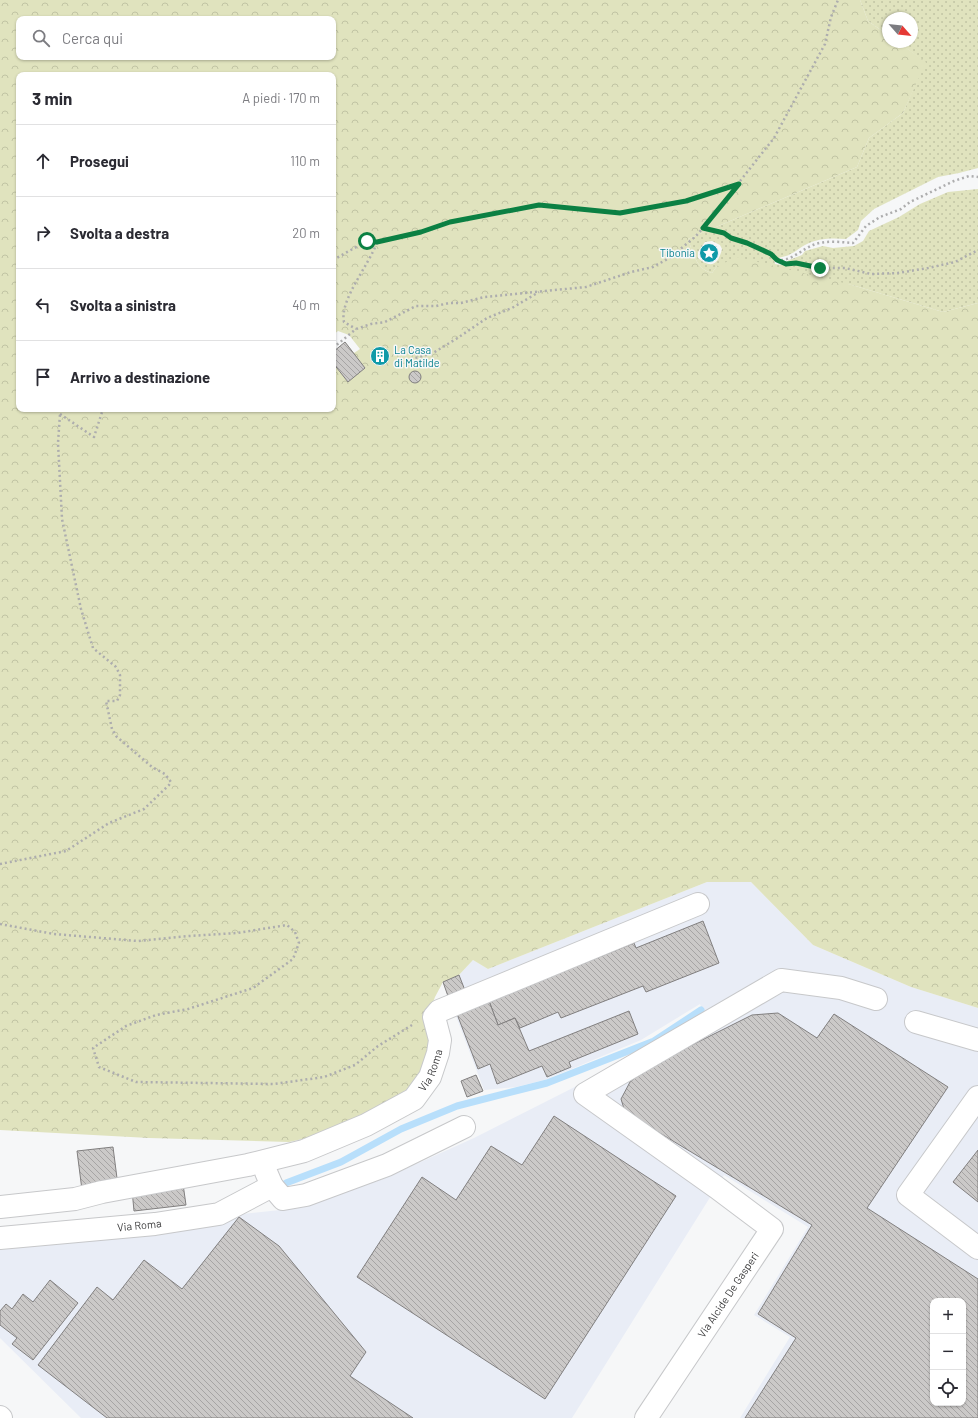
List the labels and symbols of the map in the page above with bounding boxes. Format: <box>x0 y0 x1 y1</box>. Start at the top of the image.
north arrow <box>882 12 918 48</box>
route start <box>358 232 376 250</box>
place icon: Tibonia <box>698 242 720 264</box>
place label: Tibonia <box>660 246 695 259</box>
route end <box>811 259 829 277</box>
place label: La Casa di Matilde <box>394 343 440 369</box>
building icon: La Casa di Matilde <box>369 345 391 367</box>
street label: Via Roma <box>415 1049 444 1093</box>
street label: Via Roma <box>117 1216 162 1233</box>
street label: Via Alcide De Gasperi <box>694 1249 761 1340</box>

